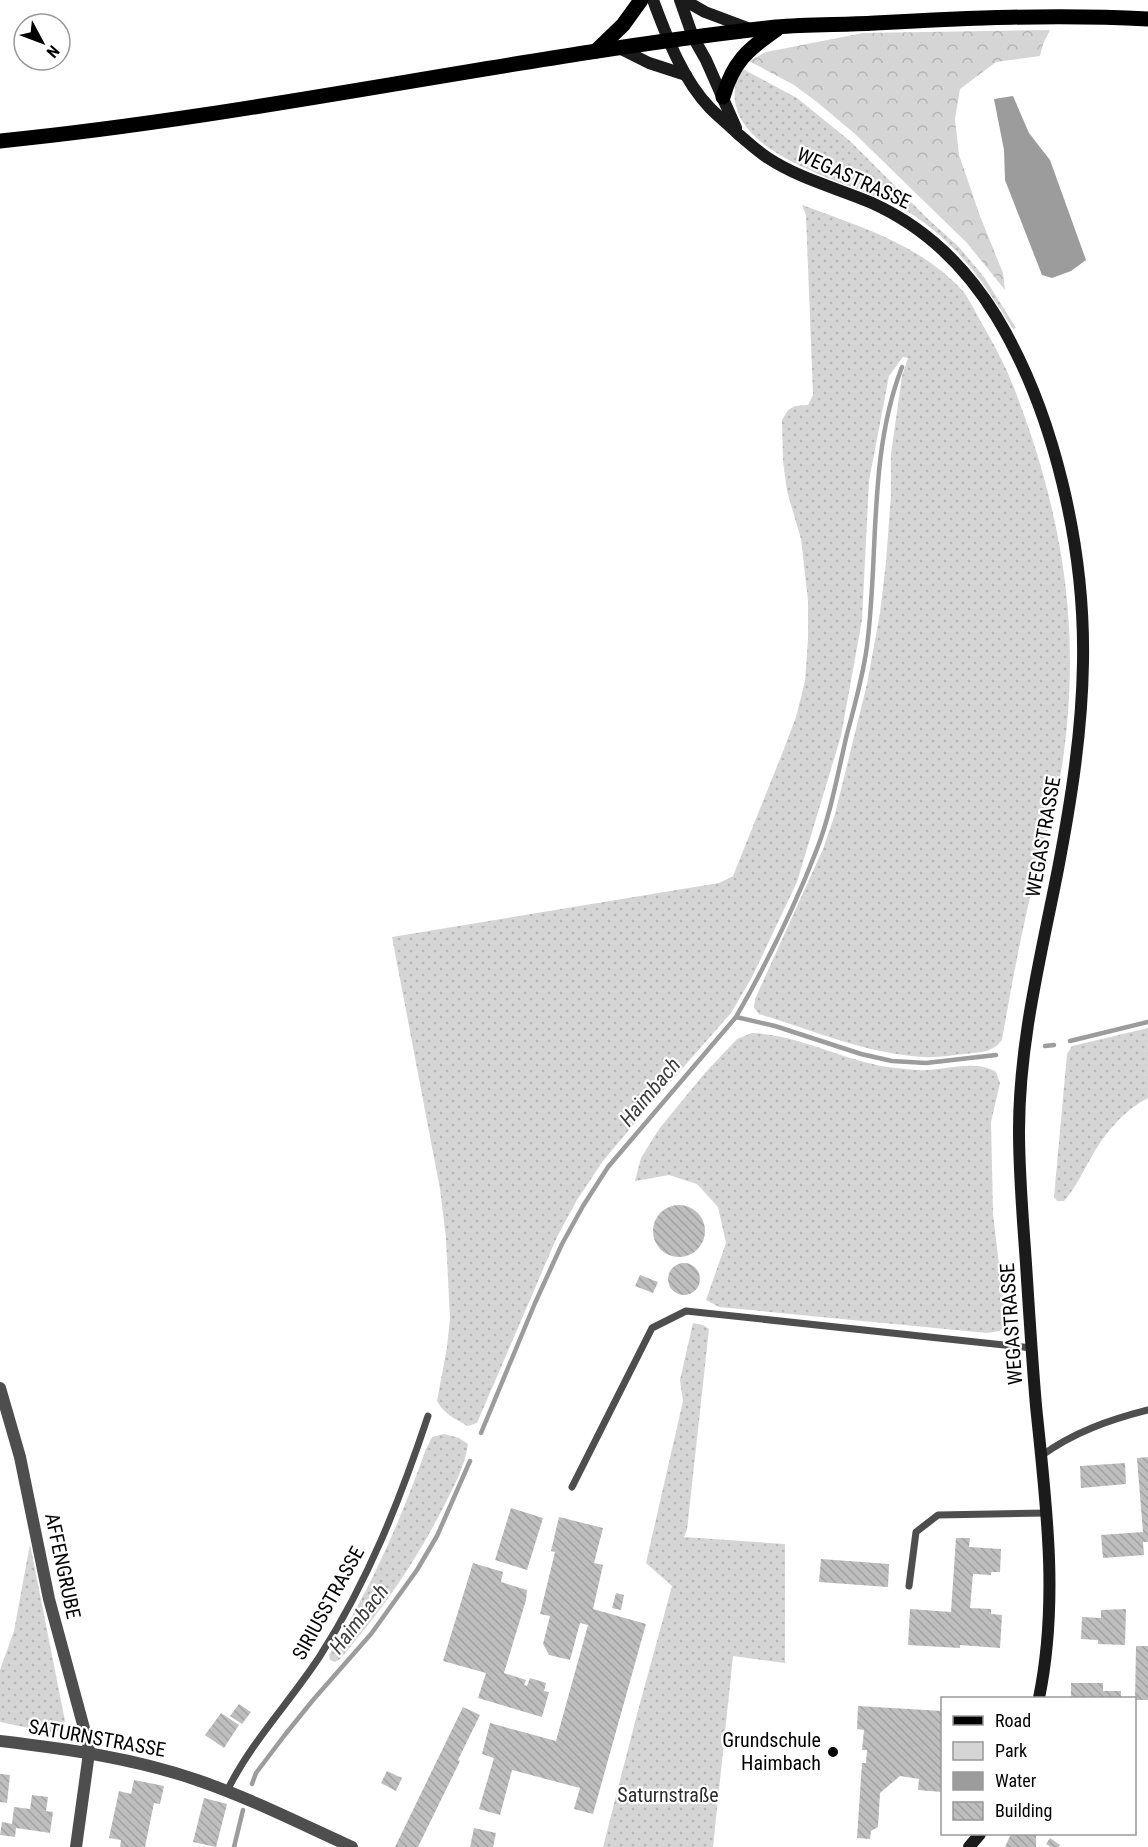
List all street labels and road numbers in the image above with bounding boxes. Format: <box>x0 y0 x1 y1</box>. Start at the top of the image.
street label: WEGASTRASSE <box>793 142 915 214</box>
street label: WEGASTRASSE <box>1021 775 1065 899</box>
street label: WEGASTRASSE <box>995 1262 1027 1386</box>
street label: AFFENGRUBE <box>40 1511 86 1621</box>
street label: SIRIUSSTRASSE <box>287 1542 369 1664</box>
street label: SATURNSTRASSE <box>27 1714 168 1762</box>

